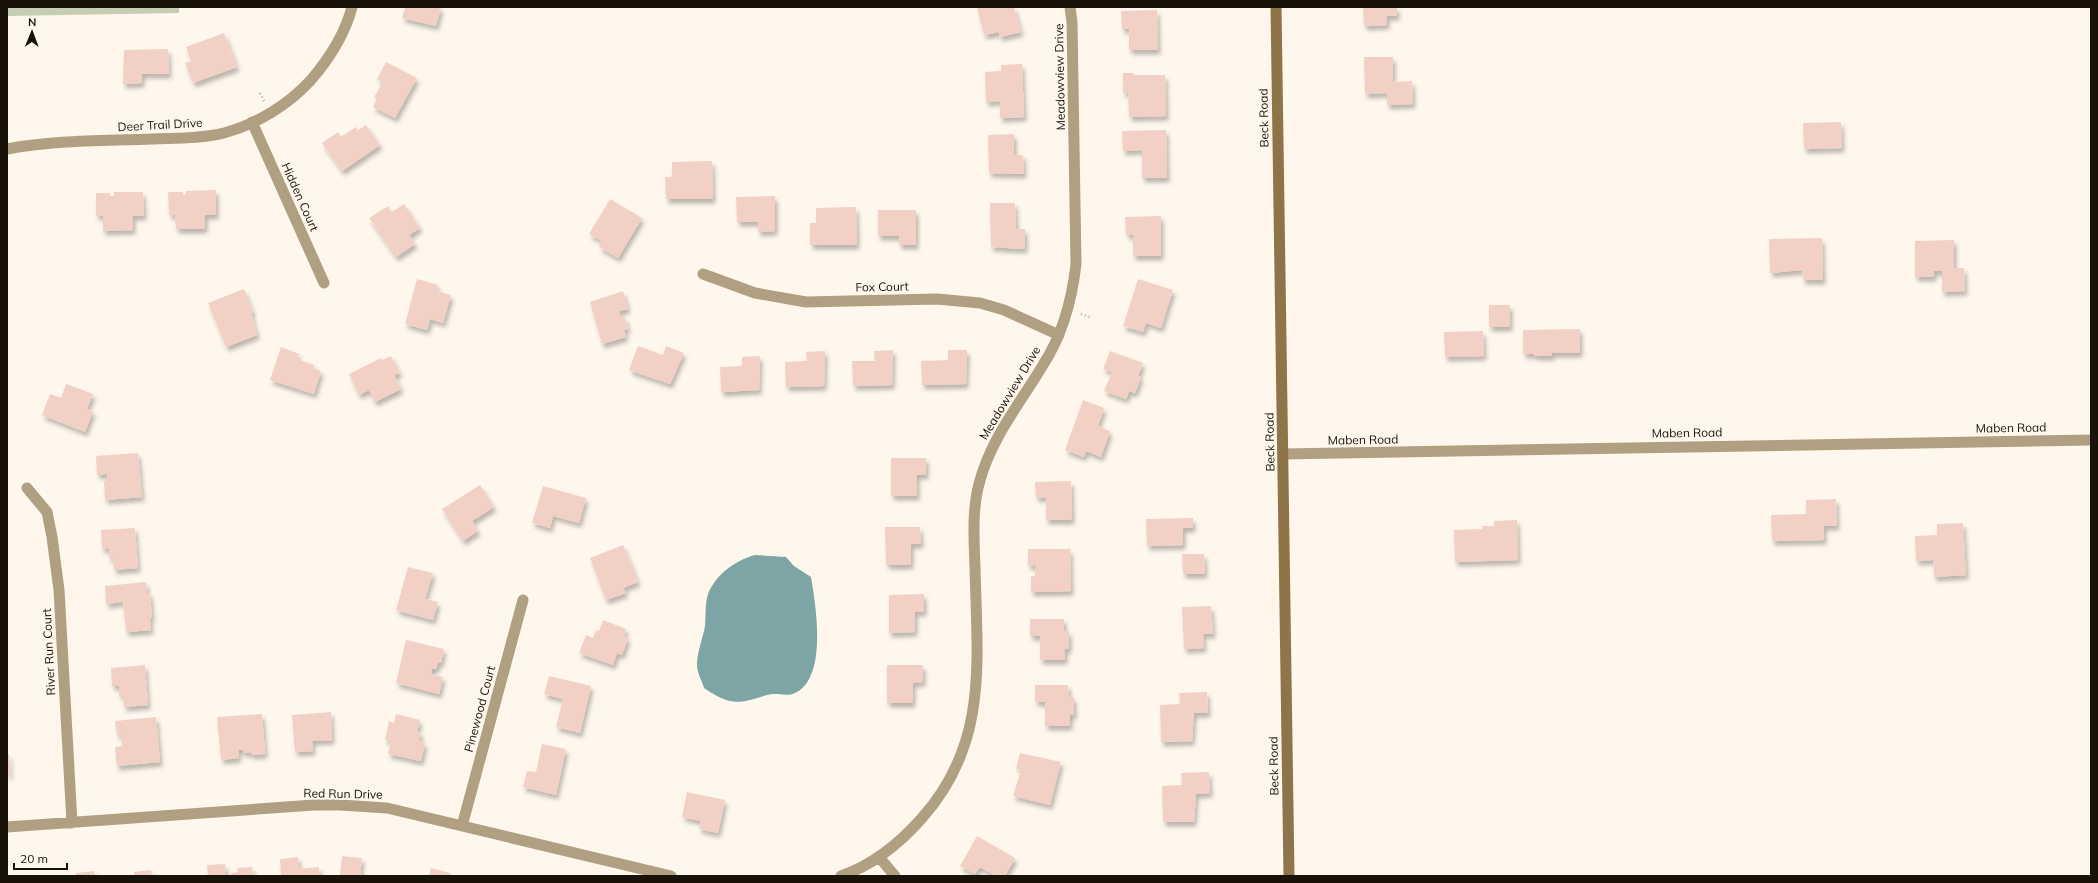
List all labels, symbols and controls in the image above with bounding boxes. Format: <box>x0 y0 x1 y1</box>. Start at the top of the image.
north arrow <box>12 12 52 52</box>
text: N <box>28 15 36 29</box>
street label: Meadowview Drive <box>1051 23 1068 131</box>
street label: Beck Road <box>1255 88 1272 148</box>
street label: Deer Trail Drive <box>117 115 203 134</box>
street label: Hidden Court <box>279 160 322 233</box>
street label: Fox Court <box>855 279 909 294</box>
street label: Meadowview Drive <box>976 343 1044 442</box>
street label: Beck Road <box>1261 412 1278 472</box>
street label: Maben Road <box>1975 419 2047 436</box>
street label: Maben Road <box>1651 424 1723 441</box>
street label: Maben Road <box>1327 431 1399 448</box>
street label: River Run Court <box>39 608 58 696</box>
street label: Pinewood Court <box>461 664 498 754</box>
street label: Beck Road <box>1265 736 1282 796</box>
street label: Red Run Drive <box>303 785 383 802</box>
scale bar <box>14 845 67 871</box>
text: 20 m <box>20 851 48 866</box>

